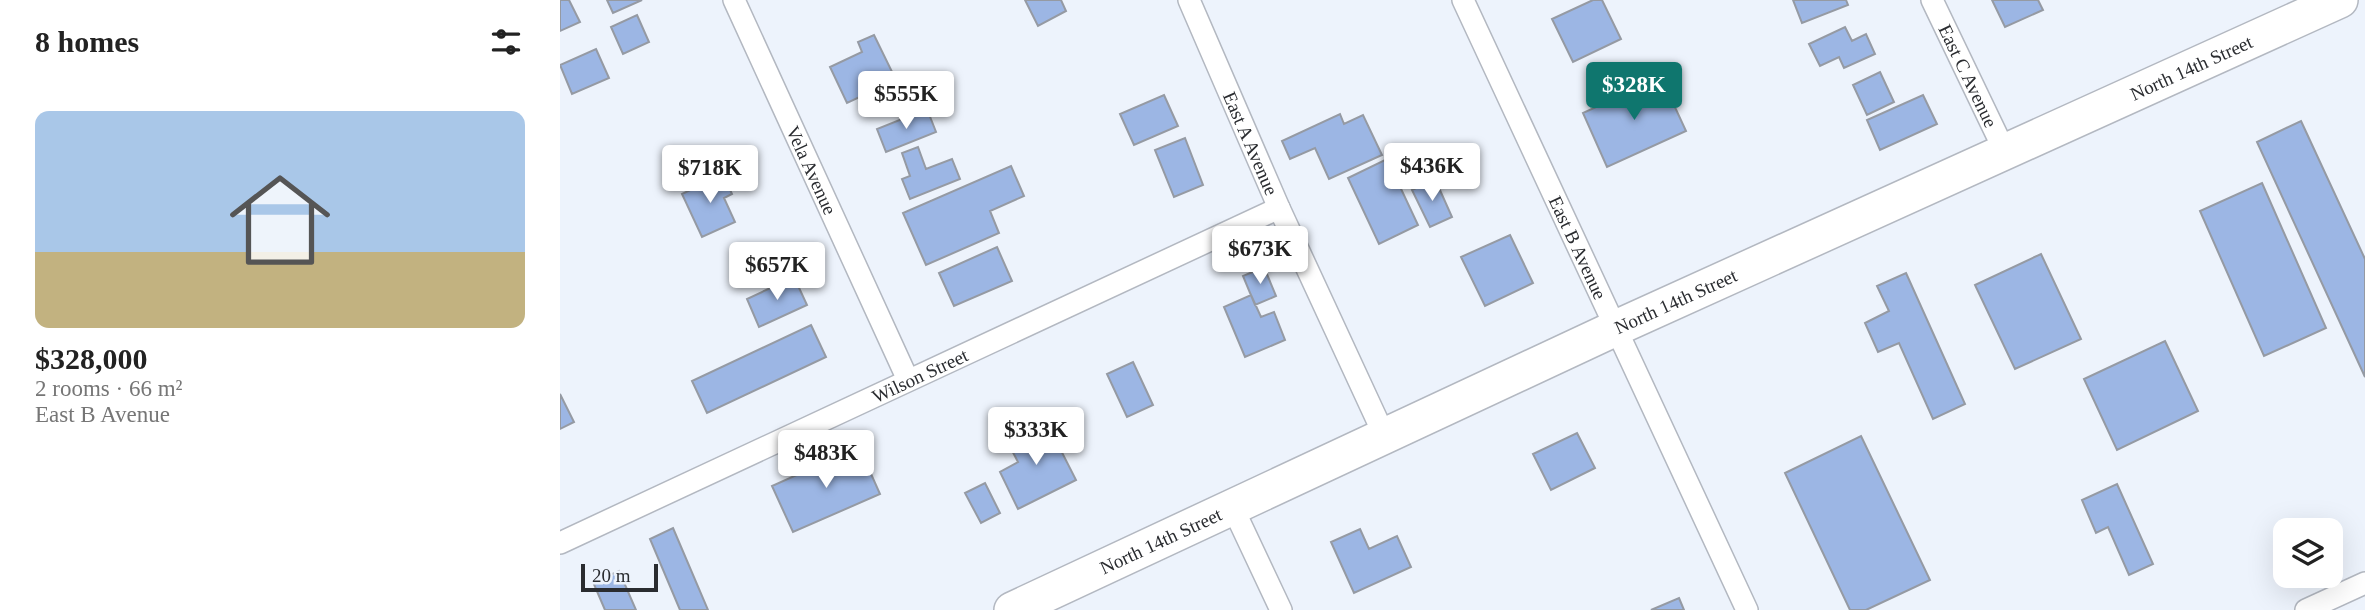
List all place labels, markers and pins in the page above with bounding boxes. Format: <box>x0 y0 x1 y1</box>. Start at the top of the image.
pin: $328K <box>1585 62 1683 122</box>
pin: $555K <box>857 72 955 131</box>
pin: $436K <box>1383 144 1481 203</box>
pin: $718K <box>661 146 759 205</box>
pin: $673K <box>1211 226 1309 286</box>
pin: $657K <box>728 243 826 302</box>
pin: $333K <box>987 407 1085 467</box>
pin: $483K <box>777 430 875 490</box>

